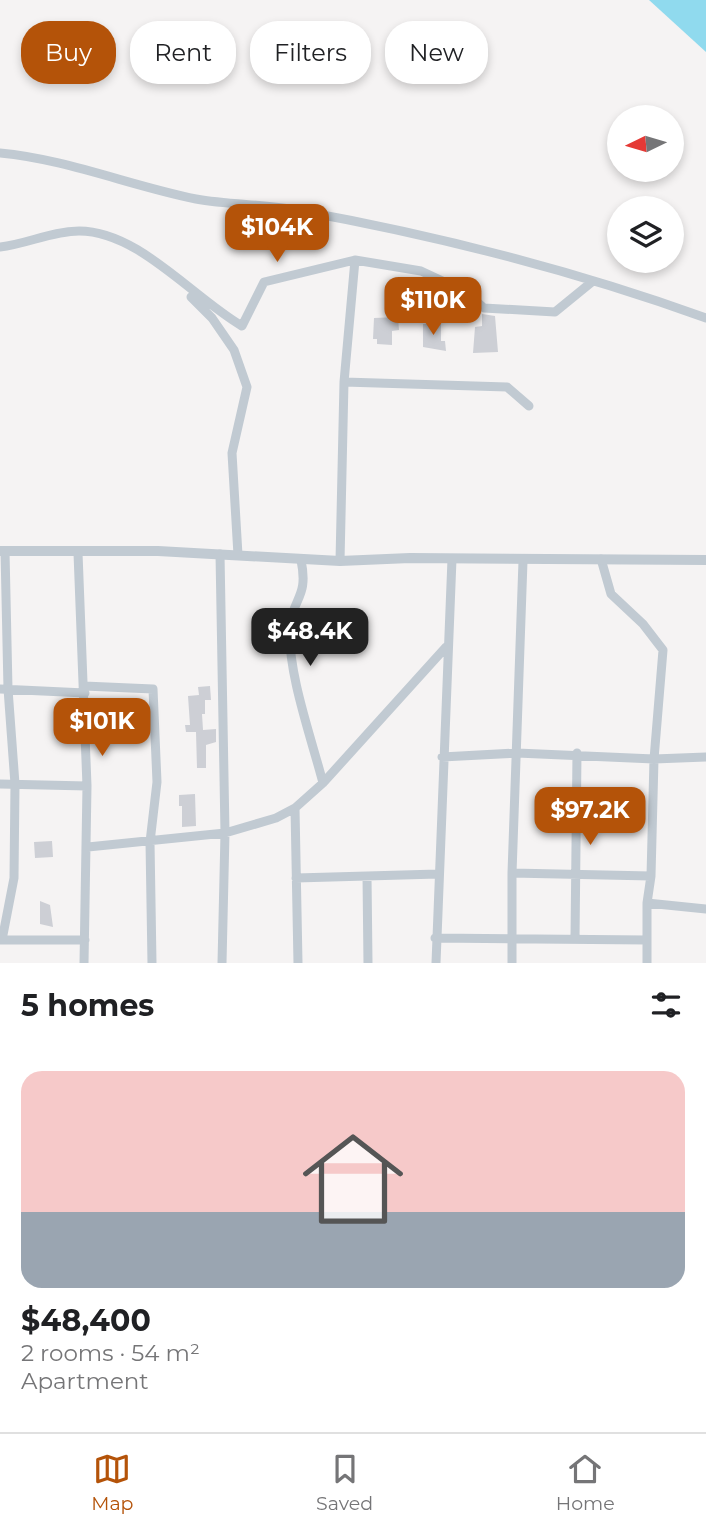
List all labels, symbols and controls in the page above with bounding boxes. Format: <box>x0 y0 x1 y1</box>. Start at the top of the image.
chip: Buy <box>21 21 116 84</box>
chip: Rent <box>130 21 236 84</box>
chip: Filters <box>250 21 371 84</box>
chip: New <box>385 21 488 84</box>
north arrow <box>607 105 684 182</box>
map controls <box>607 105 684 273</box>
button: layers <box>607 196 684 273</box>
pin: $104K <box>228 204 326 264</box>
text: $104K <box>241 213 313 241</box>
pin: $110K <box>384 278 482 337</box>
text: $110K <box>400 286 466 314</box>
pin: $48.4K <box>253 608 367 668</box>
text: $48.4K <box>267 617 353 645</box>
pin: $101K <box>53 698 151 758</box>
text: $101K <box>69 707 135 735</box>
pin: $97.2K <box>533 788 647 847</box>
text: $97.2K <box>551 796 630 824</box>
icon: filters <box>647 986 685 1024</box>
text: 5 homes <box>21 987 154 1024</box>
icon: home <box>290 1116 416 1242</box>
text: $48,400 <box>21 1302 151 1339</box>
text: 2 rooms · 54 m² <box>21 1339 200 1367</box>
text: Apartment <box>21 1367 149 1395</box>
tab: Map <box>91 1450 134 1515</box>
tab: Saved <box>316 1450 373 1515</box>
tab: Home <box>556 1450 615 1515</box>

